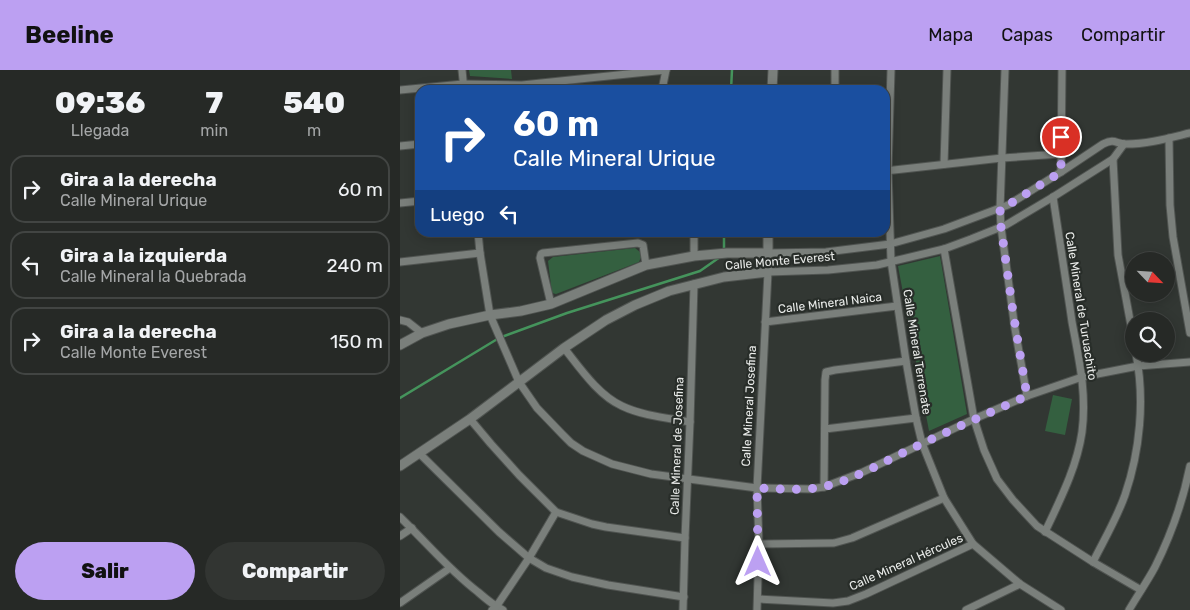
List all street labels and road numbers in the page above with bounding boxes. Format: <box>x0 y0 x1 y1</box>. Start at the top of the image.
street label: Calle Mineral de Turuachito <box>1062 231 1100 381</box>
street label: Calle Monte Everest <box>724 249 836 273</box>
street label: Calle Mineral Terrenate <box>900 288 934 416</box>
street label: Calle Mineral Naica <box>777 290 883 316</box>
street label: Calle Mineral Josefina <box>739 345 759 467</box>
street label: Calle Mineral de Josefina <box>668 377 686 515</box>
street label: Calle Mineral Hércules <box>847 531 965 593</box>

